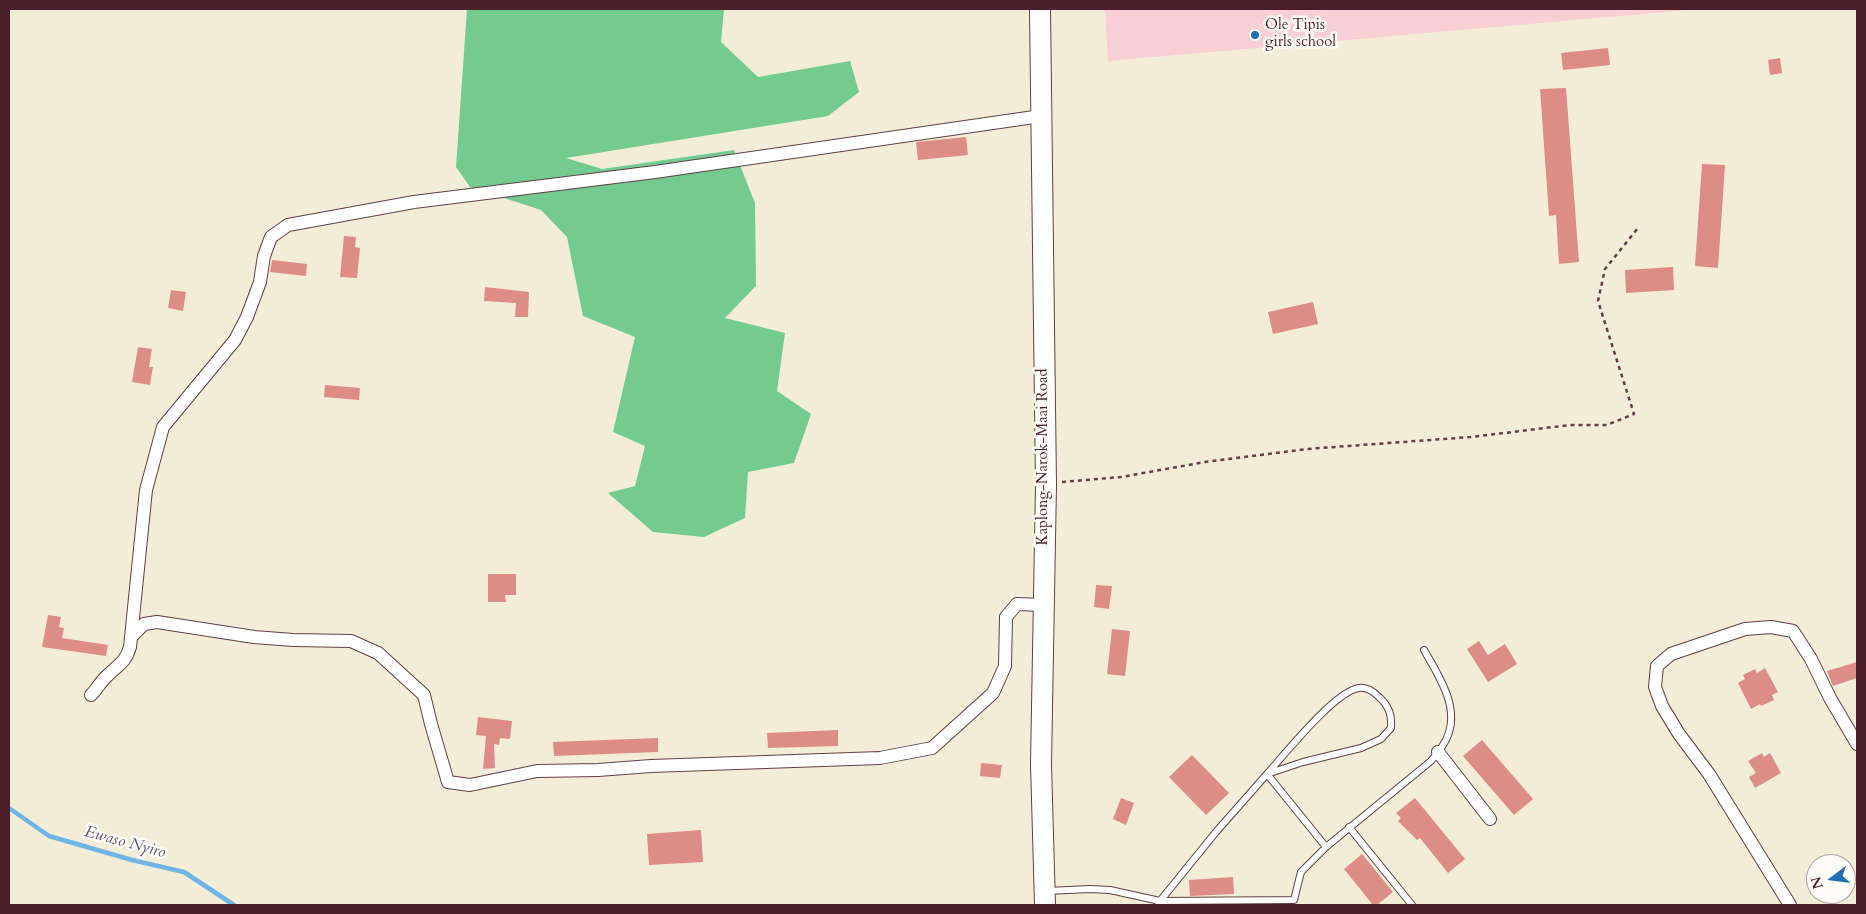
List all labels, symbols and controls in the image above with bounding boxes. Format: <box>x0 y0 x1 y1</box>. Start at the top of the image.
place label: Ole Tipis girls school <box>1265 17 1336 52</box>
marker: Ole Tipis girls school <box>1249 29 1261 41</box>
street label: Kaplong-Narok-Maai Road <box>1035 368 1053 546</box>
water label: Ewaso Nyiro <box>82 823 168 863</box>
north arrow <box>1806 854 1856 904</box>
text: N <box>1806 874 1828 891</box>

